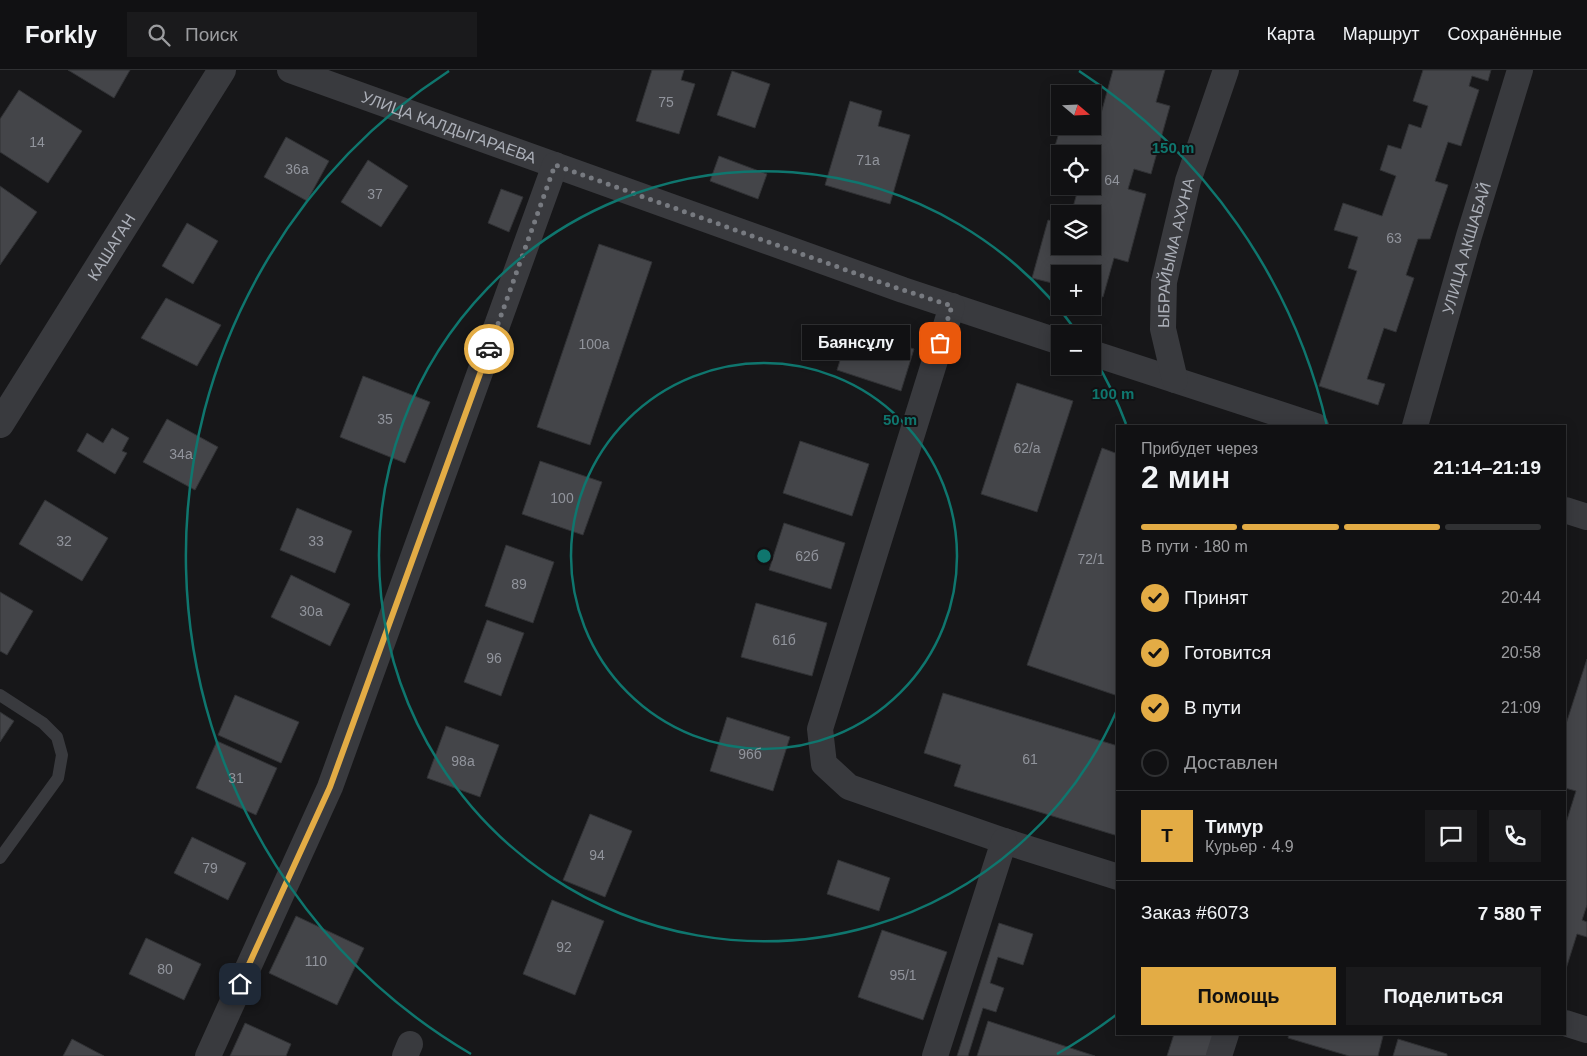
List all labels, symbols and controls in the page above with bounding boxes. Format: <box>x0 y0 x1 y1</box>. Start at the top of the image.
search box <box>127 12 477 57</box>
text: Forkly <box>25 21 97 48</box>
icon: search <box>145 21 173 49</box>
text: Поиск <box>185 24 238 45</box>
text: Карта <box>1267 24 1315 44</box>
text: Маршрут <box>1343 24 1419 44</box>
text: Сохранённые <box>1447 24 1562 44</box>
north arrow <box>1051 85 1101 135</box>
map controls <box>1051 85 1101 375</box>
street label: УЛИЦА КАЛДЫГАРАЕВА <box>359 88 539 167</box>
house number: 75 <box>658 94 674 110</box>
house number: 14 <box>29 134 45 150</box>
text: 150 m <box>1152 139 1194 156</box>
button: locate <box>1051 145 1101 195</box>
house number: 71а <box>856 152 880 168</box>
house number: 36а <box>285 161 309 177</box>
house number: 64 <box>1104 172 1120 188</box>
street label: ЫБРАЙЫМА АХУНА <box>1155 176 1198 328</box>
street label: УЛИЦА АКШАБАЙ <box>1439 180 1494 316</box>
house number: 37 <box>367 186 383 202</box>
button: layers <box>1051 205 1101 255</box>
street label: КАШАГАН <box>84 211 139 284</box>
house number: 63 <box>1386 230 1402 246</box>
button: + <box>1051 265 1101 315</box>
pin <box>919 322 961 364</box>
courier <box>464 324 514 374</box>
button: − <box>1051 325 1101 375</box>
callout: Баянсұлу <box>802 326 910 360</box>
icon: bag <box>926 329 954 357</box>
text: Баянсұлу <box>818 334 894 351</box>
icon: car <box>475 335 503 363</box>
house number: 100а <box>578 336 610 352</box>
text: 100 m <box>1092 385 1134 402</box>
house number: 35 <box>377 411 393 427</box>
text: 50 m <box>883 411 917 428</box>
house number: 62/а <box>1013 440 1041 456</box>
text: Прибудет через <box>1141 440 1258 457</box>
house number: 34а <box>169 446 193 462</box>
text: 21:14–21:19 <box>1433 457 1541 478</box>
text: 2 мин <box>1141 459 1230 495</box>
house number: 100 <box>550 490 574 506</box>
house number: 32 <box>56 533 72 549</box>
house number: 33 <box>308 533 324 549</box>
text: В пути · 180 m <box>1141 538 1248 555</box>
centre of rings <box>755 547 773 565</box>
house number: 62б <box>795 548 819 564</box>
house number: 72/1 <box>1077 551 1105 567</box>
house number: 89 <box>511 576 527 592</box>
icon: check <box>1141 584 1169 612</box>
text: Принят <box>1184 587 1248 608</box>
text: 20:44 <box>1501 589 1541 606</box>
house number: 30а <box>299 603 323 619</box>
house number: 61б <box>772 632 796 648</box>
icon: check <box>1141 639 1169 667</box>
text: Готовится <box>1184 642 1271 663</box>
text: 20:58 <box>1501 644 1541 661</box>
house number: 96 <box>486 650 502 666</box>
icon: check <box>1141 694 1169 722</box>
text: В пути <box>1184 697 1241 718</box>
text: 21:09 <box>1501 699 1541 716</box>
house number: 96б <box>738 746 762 762</box>
house number: 61 <box>1022 751 1038 767</box>
text: Доставлен <box>1184 752 1278 773</box>
house number: 98а <box>451 753 475 769</box>
house number: 31 <box>228 770 244 786</box>
button: chat <box>1425 810 1477 862</box>
button: phone <box>1489 810 1541 862</box>
text: Тимур <box>1205 816 1263 837</box>
text: Т <box>1161 825 1173 846</box>
text: Курьер · 4.9 <box>1205 838 1294 855</box>
house number: 94 <box>589 847 605 863</box>
house number: 79 <box>202 860 218 876</box>
text: Заказ #6073 <box>1141 902 1249 923</box>
text: 7 580 ₸ <box>1478 903 1541 924</box>
house number: 92 <box>556 939 572 955</box>
house number: 110 <box>305 953 327 969</box>
house number: 80 <box>157 961 173 977</box>
pin <box>219 963 261 1005</box>
house number: 95/1 <box>889 967 917 983</box>
button: Помощь <box>1141 967 1336 1025</box>
button: Поделиться <box>1346 967 1541 1025</box>
icon: home <box>226 970 254 998</box>

